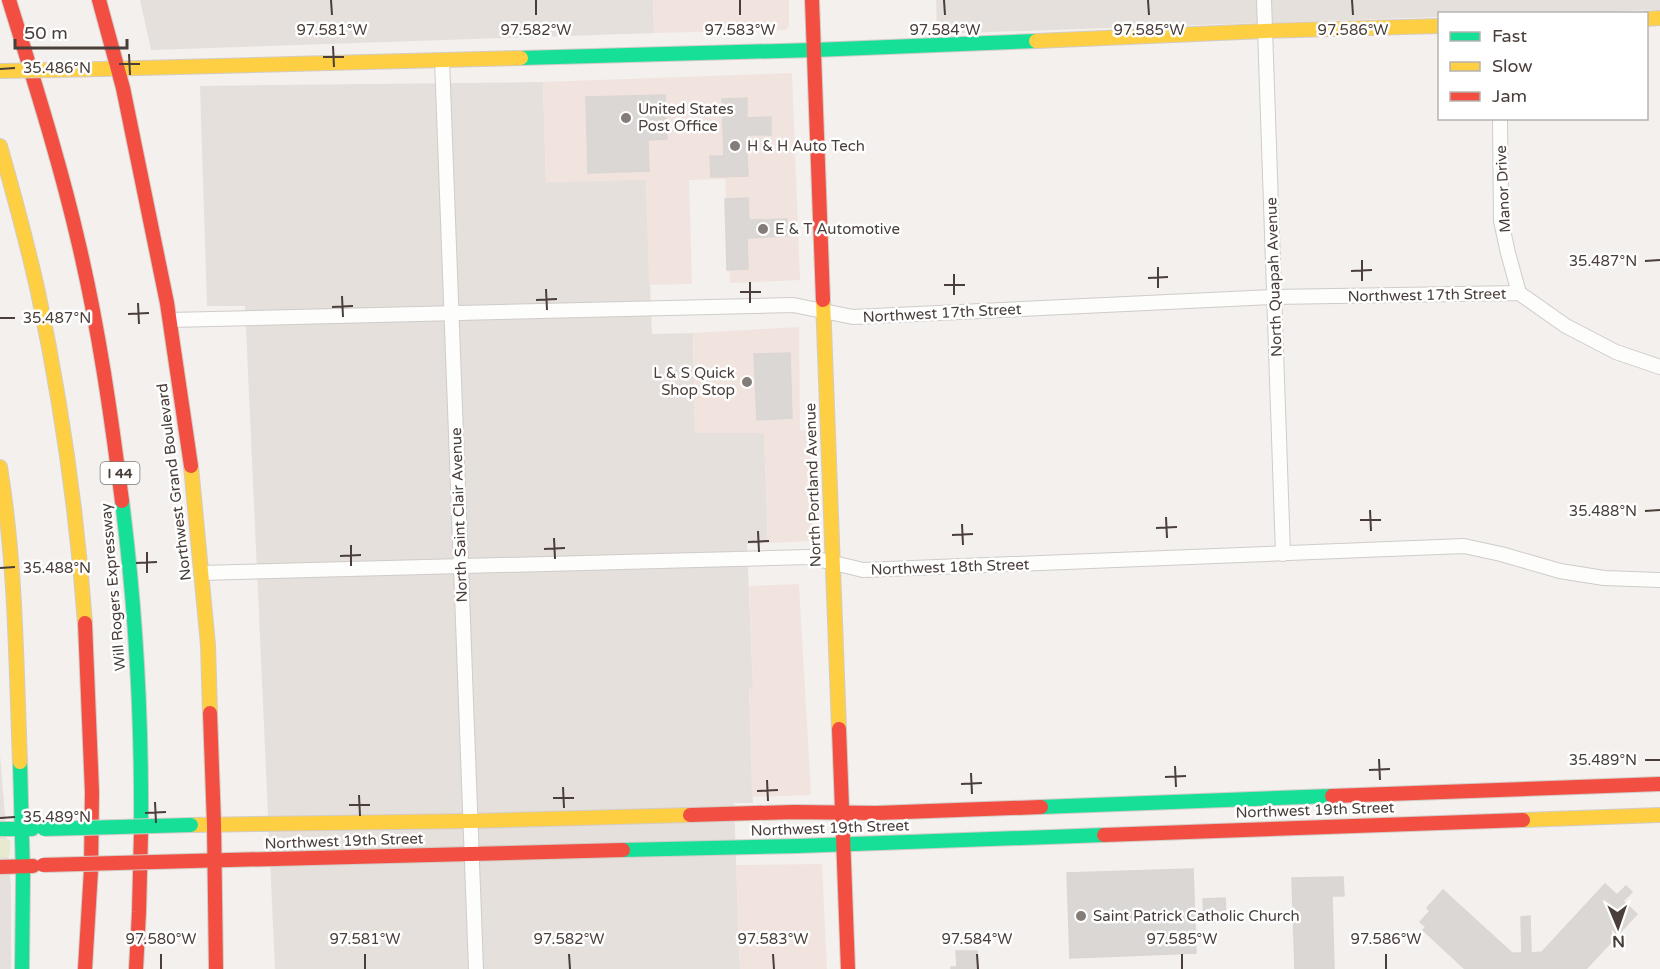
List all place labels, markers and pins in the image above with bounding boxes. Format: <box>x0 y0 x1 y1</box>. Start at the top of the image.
place label: United States Post Office <box>638 100 734 135</box>
marker: United States Post Office <box>619 111 633 125</box>
place label: H & H Auto Tech <box>747 137 865 155</box>
marker: H & H Auto Tech <box>728 139 742 153</box>
place label: E & T Automotive <box>775 220 900 238</box>
marker: E & T Automotive <box>756 222 770 236</box>
place label: L & S Quick Shop Stop <box>653 364 735 399</box>
marker: L & S Quick Shop Stop <box>740 375 754 389</box>
place label: Saint Patrick Catholic Church <box>1093 907 1300 925</box>
marker: Saint Patrick Catholic Church <box>1074 909 1088 923</box>

